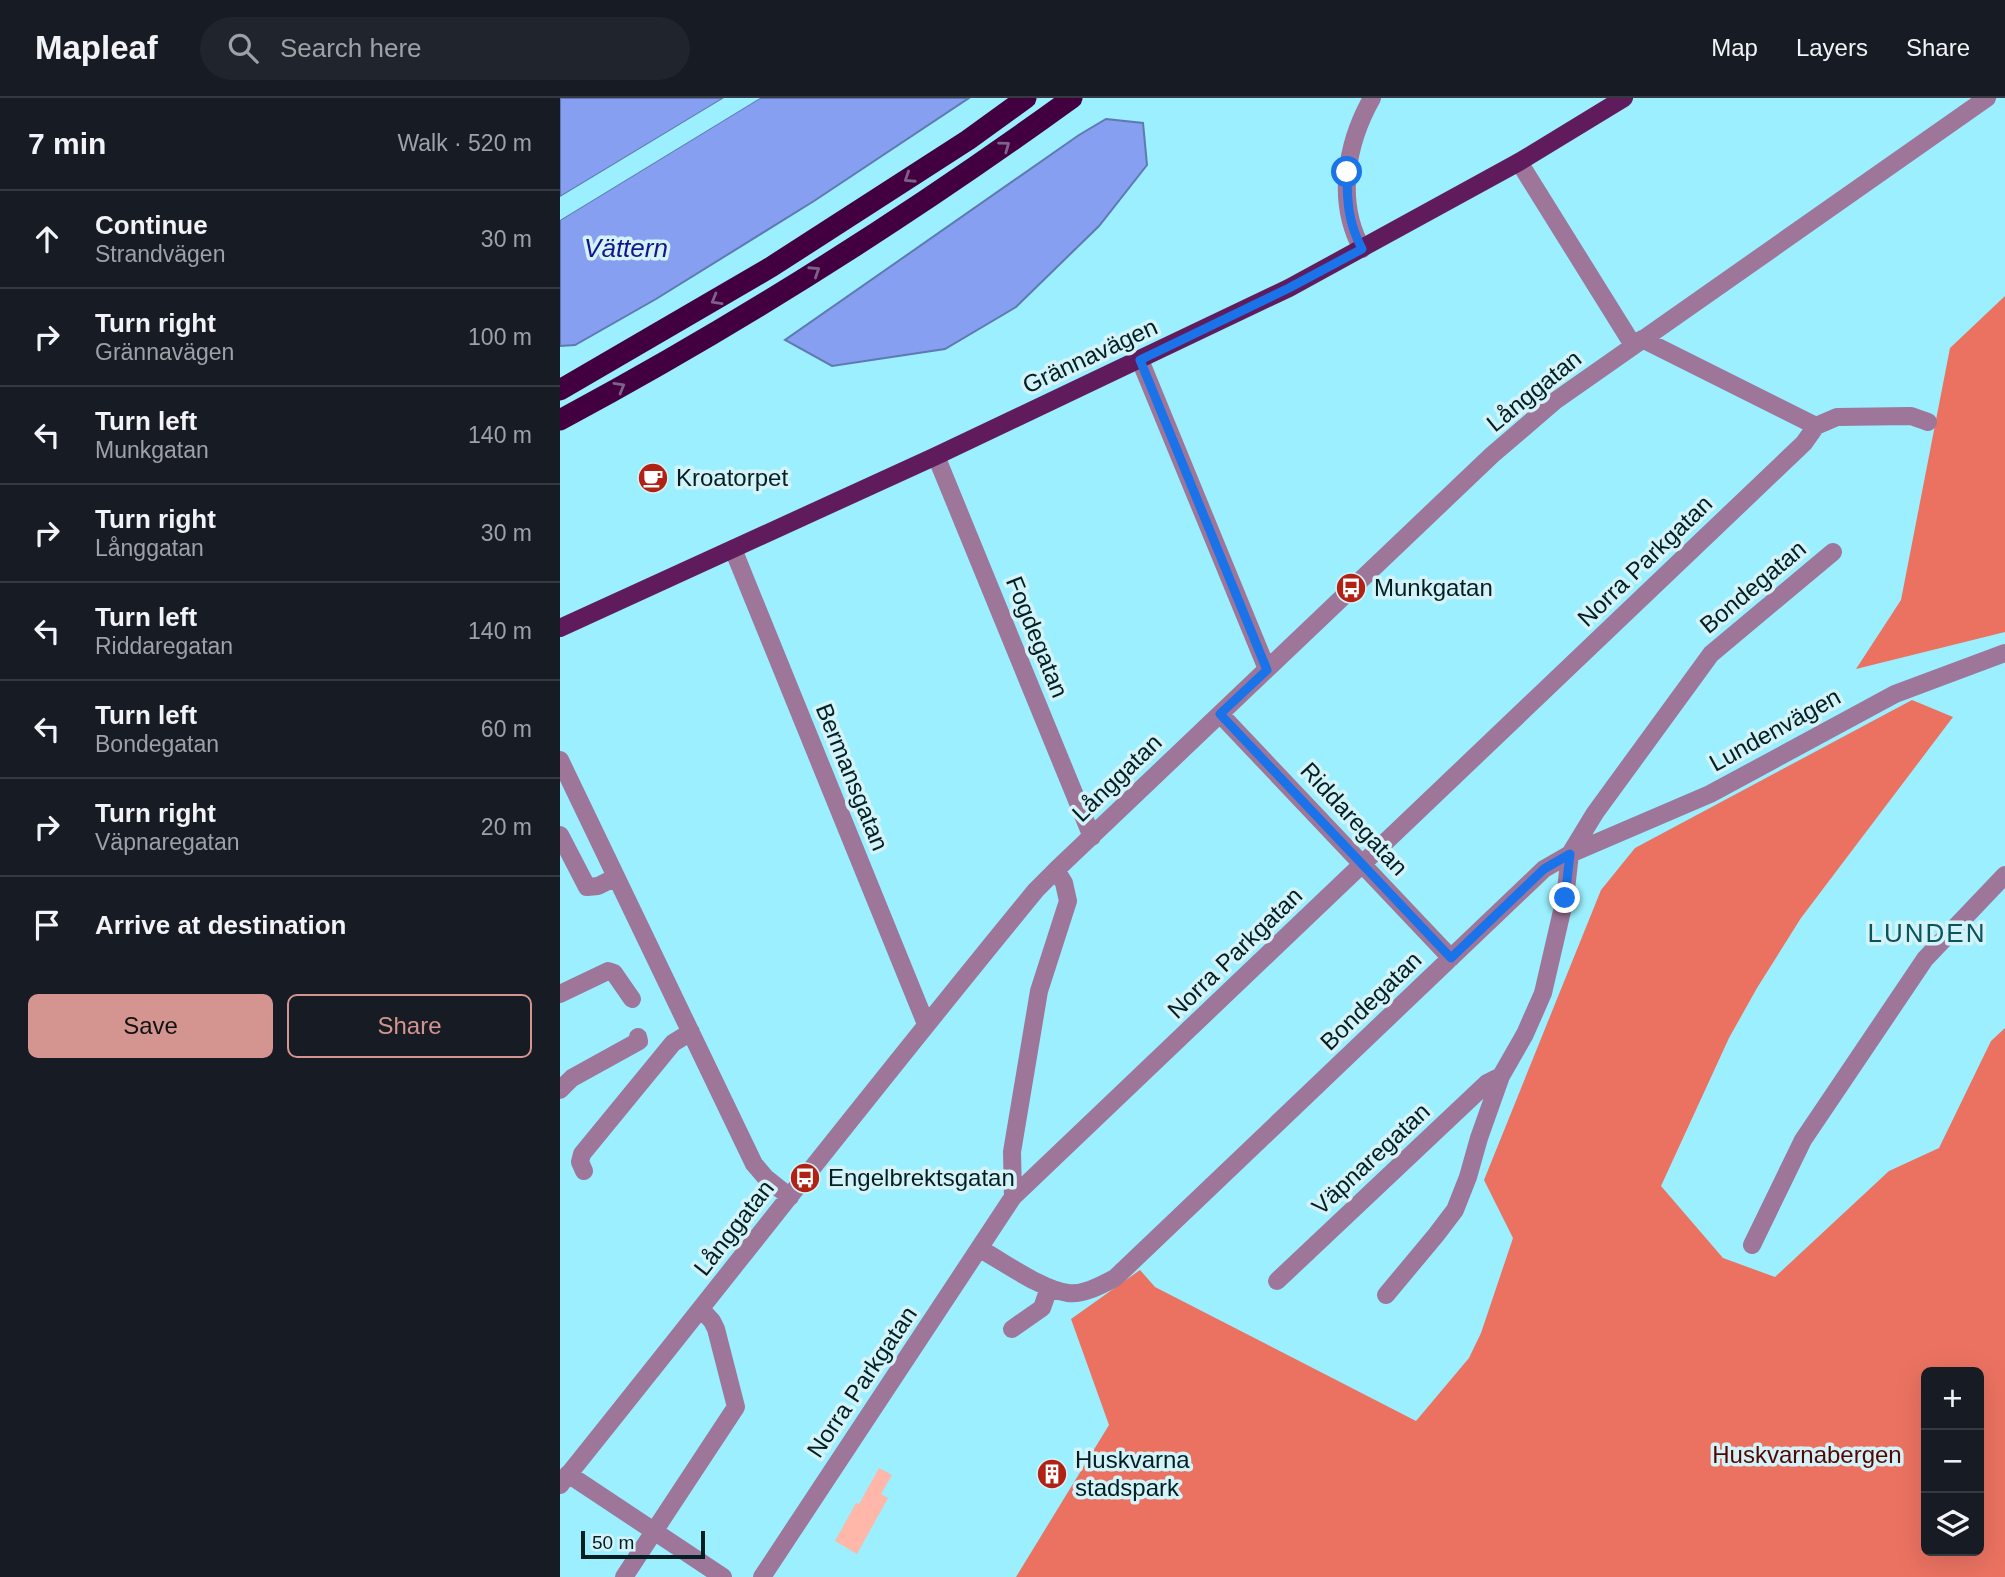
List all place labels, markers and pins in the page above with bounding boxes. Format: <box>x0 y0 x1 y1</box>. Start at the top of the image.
cafe icon: Kroatorpet <box>636 461 670 495</box>
place label: Kroatorpet <box>676 464 788 491</box>
bus stop icon: Munkgatan <box>1334 571 1368 605</box>
place label: Munkgatan <box>1374 574 1493 601</box>
bus stop icon: Engelbrektsgatan <box>788 1161 822 1195</box>
place label: Engelbrektsgatan <box>828 1164 1015 1191</box>
place label: Huskvarna stadspark <box>1075 1446 1190 1501</box>
building icon: Huskvarna stadspark <box>1035 1457 1069 1491</box>

